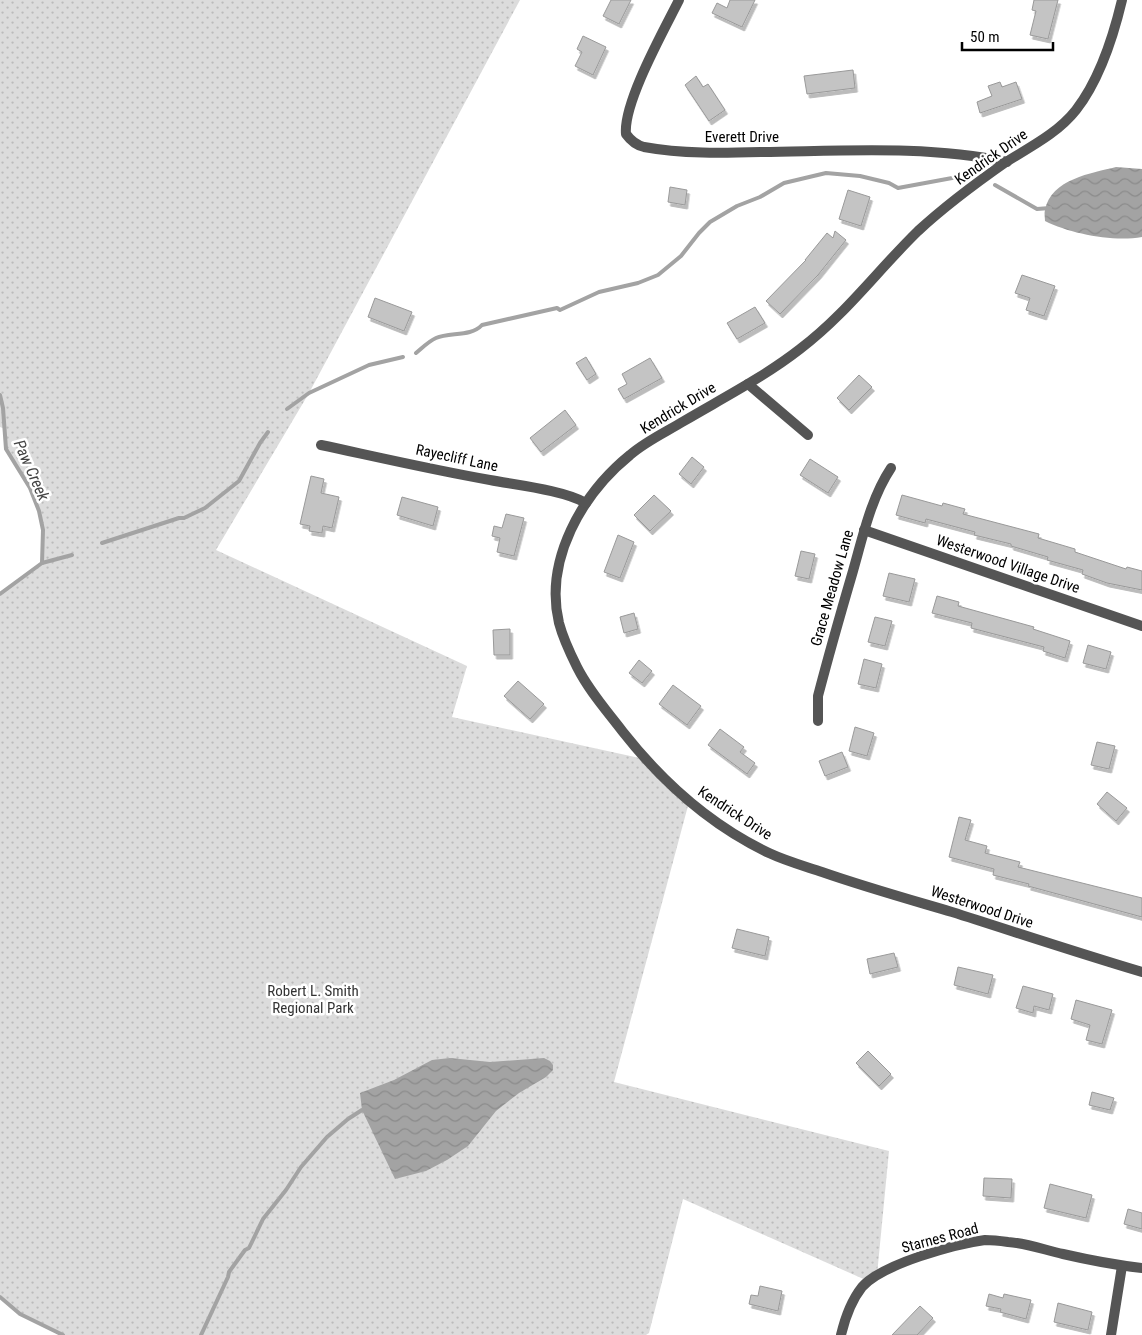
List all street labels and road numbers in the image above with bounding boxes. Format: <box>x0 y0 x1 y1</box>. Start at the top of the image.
street label: Kendrick Drive <box>951 125 1031 189</box>
street label: Everett Drive <box>705 128 779 146</box>
street label: Kendrick Drive <box>637 378 719 438</box>
street label: Rayecliff Lane <box>414 441 500 475</box>
street label: Grace Meadow Lane <box>807 528 857 648</box>
street label: Westerwood Village Drive <box>934 531 1082 597</box>
street label: Kendrick Drive <box>695 782 775 844</box>
street label: Westerwood Drive <box>928 882 1036 932</box>
street label: Starnes Road <box>900 1219 980 1257</box>

